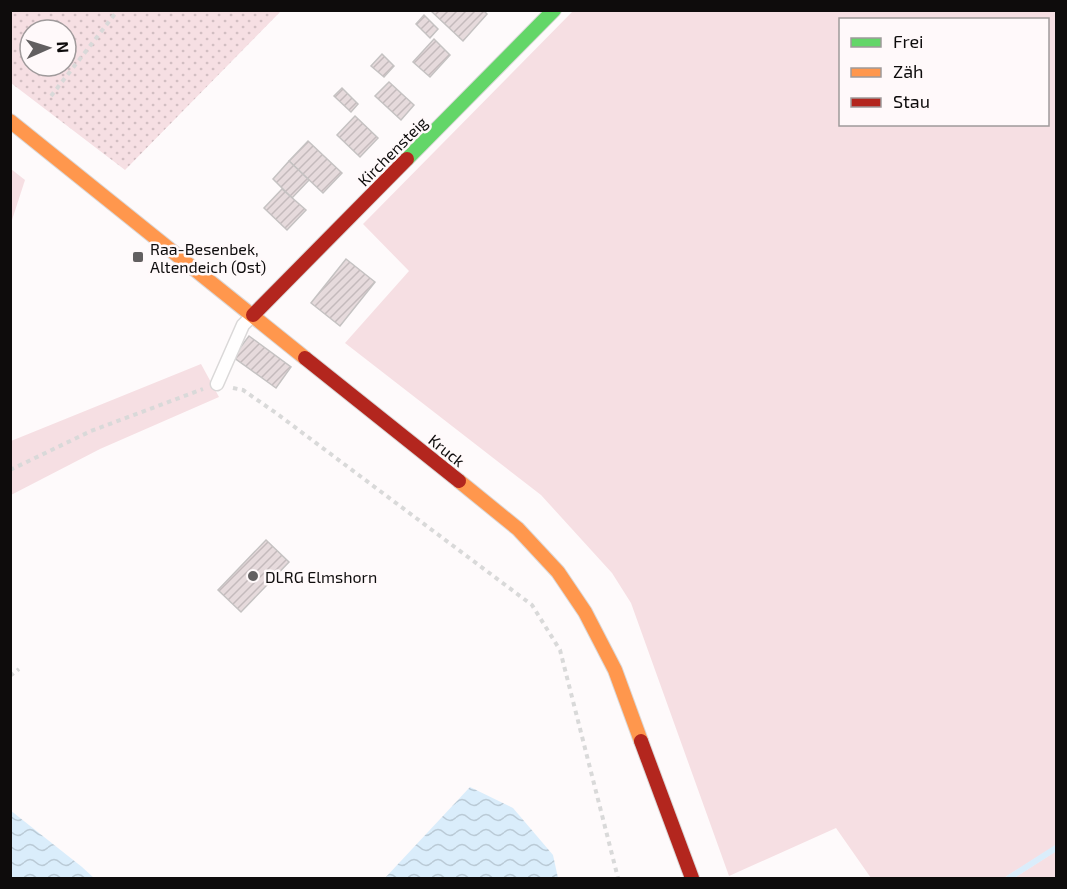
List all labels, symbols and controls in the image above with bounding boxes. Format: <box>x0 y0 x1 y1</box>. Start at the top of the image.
north arrow <box>18 18 78 78</box>
legend <box>839 18 1049 126</box>
text: Frei <box>893 30 924 52</box>
text: N <box>54 41 73 53</box>
text: Zäh <box>893 60 924 82</box>
text: Stau <box>893 90 930 112</box>
street label: Kirchensteig <box>353 112 431 190</box>
place label: Raa-Besenbek, Altendeich (Ost) <box>150 239 266 276</box>
marker: Raa-Besenbek, Altendeich (Ost) <box>131 250 145 264</box>
street label: Kruck <box>425 430 469 470</box>
place label: DLRG Elmshorn <box>265 567 377 586</box>
marker: DLRG Elmshorn <box>246 569 260 583</box>

